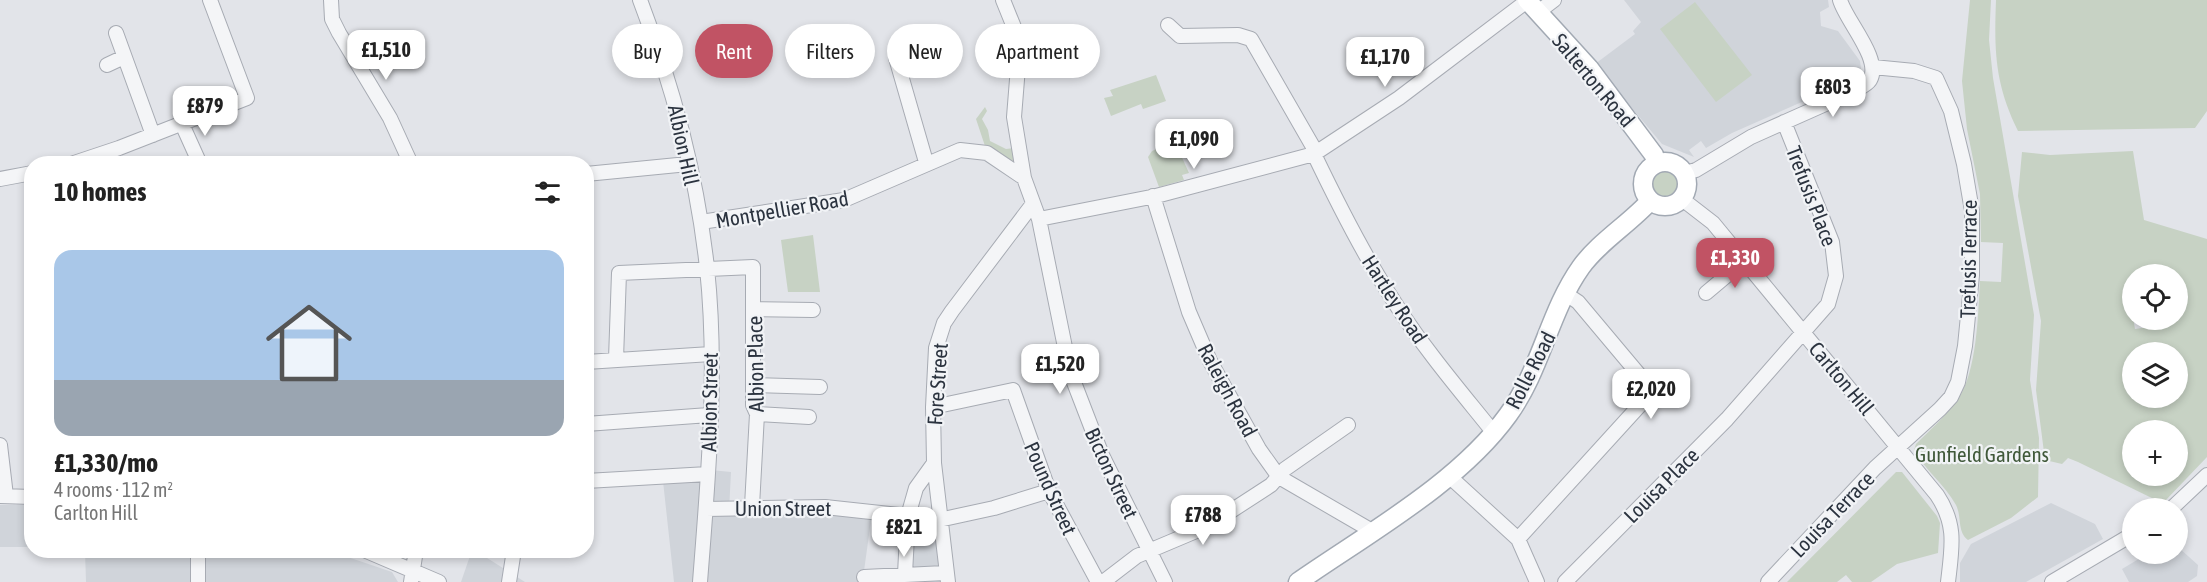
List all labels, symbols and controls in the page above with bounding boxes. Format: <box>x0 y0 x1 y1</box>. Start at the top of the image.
chip: Buy <box>612 24 683 78</box>
chip: Rent <box>695 24 773 78</box>
chip: Filters <box>785 24 875 78</box>
chip: New <box>887 24 963 78</box>
chip: Apartment <box>975 24 1100 78</box>
street label: Salterton Road <box>1548 28 1640 132</box>
pin: £1,510 <box>337 30 435 81</box>
pin: £1,170 <box>1336 37 1434 88</box>
text: £1,510 <box>361 38 411 61</box>
text: £1,170 <box>1360 45 1410 68</box>
pin: £803 <box>1797 67 1869 118</box>
text: £803 <box>1815 75 1851 98</box>
pin: £879 <box>169 86 241 137</box>
text: £879 <box>187 94 223 117</box>
street label: Albion Hill <box>664 103 704 188</box>
pin: £1,090 <box>1145 119 1243 170</box>
text: £1,090 <box>1169 127 1219 150</box>
street label: Trefusis Place <box>1782 143 1842 249</box>
icon: filters <box>531 176 564 209</box>
text: 10 homes <box>54 177 147 207</box>
street label: Montpellier Road <box>714 186 850 232</box>
street label: Trefusis Terrace <box>1955 199 1981 319</box>
pin: £1,330 <box>1686 238 1784 289</box>
text: £1,330 <box>1710 246 1760 269</box>
street label: Hartley Road <box>1358 250 1432 348</box>
map controls <box>2122 264 2188 564</box>
button: locate <box>2122 264 2188 330</box>
icon: home <box>255 289 363 397</box>
street label: Albion Place <box>742 316 768 412</box>
street label: Rolle Road <box>1500 327 1560 413</box>
street label: Carlton Hill <box>1805 337 1880 420</box>
street label: Raleigh Road <box>1193 339 1263 441</box>
street label: Fore Street <box>922 342 952 426</box>
button: layers <box>2122 342 2188 408</box>
pin: £1,520 <box>1011 344 1109 395</box>
street label: Albion Street <box>696 352 722 452</box>
text: £1,520 <box>1035 352 1085 375</box>
pin: £2,020 <box>1602 369 1700 420</box>
text: £2,020 <box>1626 377 1676 400</box>
button: + <box>2122 420 2188 486</box>
street label: Bicton Street <box>1081 424 1143 522</box>
street label: Pound Street <box>1020 438 1082 538</box>
park label: Gunfield Gardens <box>1915 442 2049 466</box>
street label: Louisa Place <box>1619 443 1703 527</box>
text: £1,330/mo <box>54 448 158 478</box>
street label: Louisa Terrace <box>1785 466 1879 562</box>
text: 4 rooms · 112 m² <box>54 478 173 501</box>
pin: £788 <box>1167 495 1239 546</box>
street label: Union Street <box>735 496 831 520</box>
button: − <box>2122 498 2188 564</box>
text: Carlton Hill <box>54 501 138 524</box>
text: £788 <box>1185 503 1221 526</box>
pin: £821 <box>868 507 940 558</box>
text: £821 <box>886 515 922 538</box>

